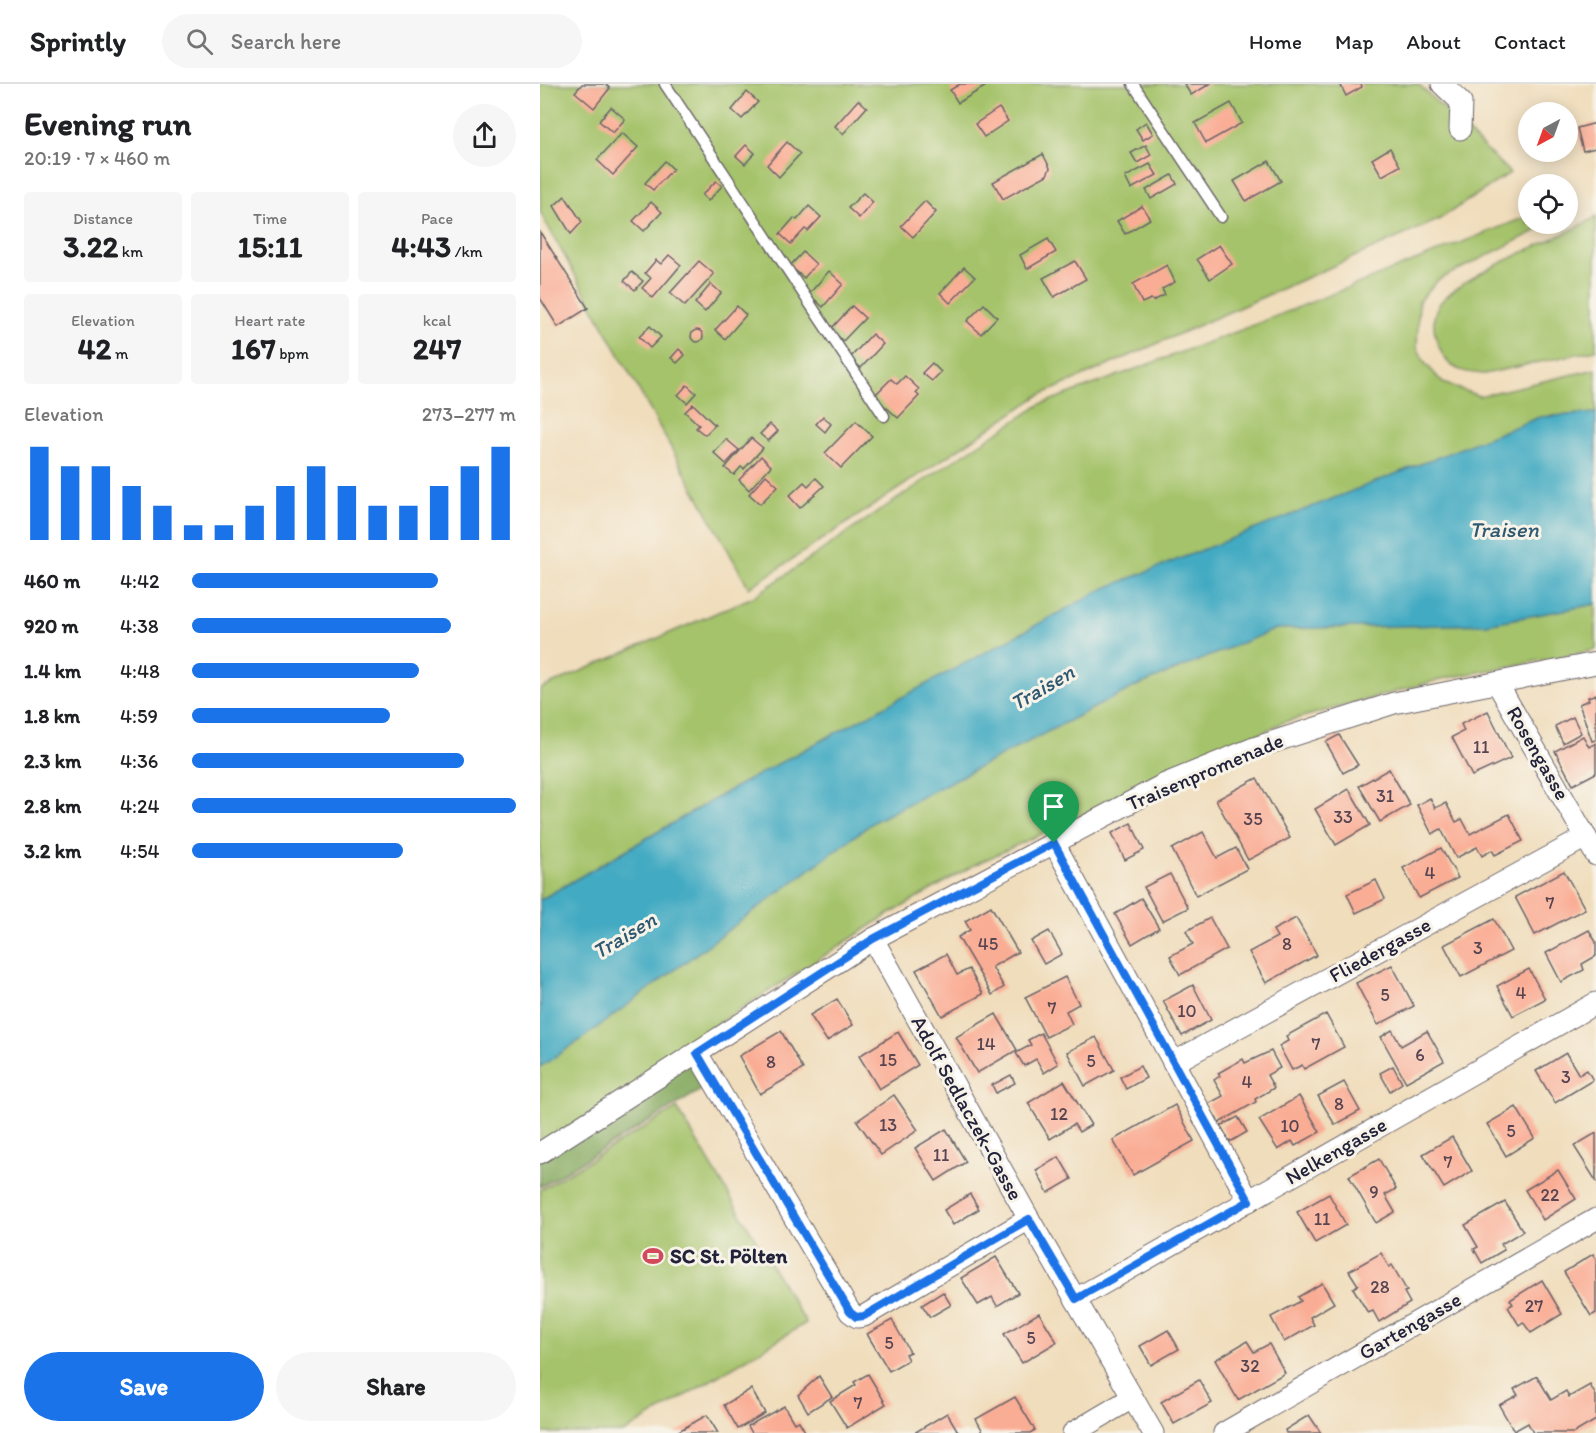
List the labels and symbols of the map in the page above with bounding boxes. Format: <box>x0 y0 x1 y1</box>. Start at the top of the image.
north arrow <box>1518 102 1578 162</box>
water label: Traisen <box>1469 516 1539 543</box>
water label: Traisen <box>1005 658 1080 716</box>
street label: Rosengasse <box>1502 701 1575 804</box>
street label: Traisenpromenade <box>1123 727 1287 816</box>
house number: 11 <box>1473 736 1489 758</box>
pin <box>1028 781 1079 843</box>
house number: 31 <box>1376 785 1394 807</box>
house number: 33 <box>1333 806 1353 828</box>
house number: 35 <box>1243 808 1263 830</box>
house number: 4 <box>1425 862 1436 884</box>
house number: 7 <box>1546 892 1555 914</box>
water label: Traisen <box>588 906 661 965</box>
street label: Fliedergasse <box>1325 911 1435 988</box>
house number: 45 <box>978 933 998 955</box>
house number: 8 <box>1282 933 1292 955</box>
house number: 3 <box>1473 937 1483 959</box>
house number: 4 <box>1516 982 1527 1004</box>
house number: 5 <box>1380 984 1390 1006</box>
house number: 7 <box>1048 997 1057 1019</box>
house number: 10 <box>1177 1000 1197 1022</box>
street label: Adolf Sedlaczek-Gasse <box>906 1011 1029 1204</box>
house number: 14 <box>976 1033 996 1055</box>
house number: 7 <box>1312 1033 1321 1055</box>
house number: 6 <box>1415 1044 1425 1066</box>
house number: 15 <box>879 1049 897 1071</box>
house number: 5 <box>1086 1050 1096 1072</box>
house number: 8 <box>766 1051 776 1073</box>
house number: 3 <box>1561 1066 1571 1088</box>
house number: 4 <box>1242 1071 1253 1093</box>
house number: 8 <box>1334 1093 1344 1115</box>
house number: 12 <box>1050 1103 1068 1125</box>
street label: Nelkengasse <box>1280 1111 1391 1190</box>
house number: 13 <box>879 1114 897 1136</box>
house number: 10 <box>1280 1115 1300 1137</box>
house number: 5 <box>1506 1120 1516 1142</box>
house number: 11 <box>933 1144 949 1166</box>
house number: 7 <box>1444 1151 1453 1173</box>
house number: 9 <box>1369 1181 1379 1203</box>
house number: 22 <box>1541 1184 1560 1206</box>
house number: 11 <box>1314 1208 1330 1230</box>
place label: SC St. Pölten <box>670 1243 788 1268</box>
sports icon: SC St. Pölten <box>641 1244 665 1268</box>
house number: 28 <box>1370 1276 1390 1298</box>
street label: Gartengasse <box>1354 1286 1465 1365</box>
house number: 27 <box>1525 1295 1543 1317</box>
house number: 5 <box>1026 1327 1036 1349</box>
house number: 5 <box>884 1332 894 1354</box>
house number: 32 <box>1240 1355 1260 1377</box>
house number: 7 <box>854 1392 863 1414</box>

